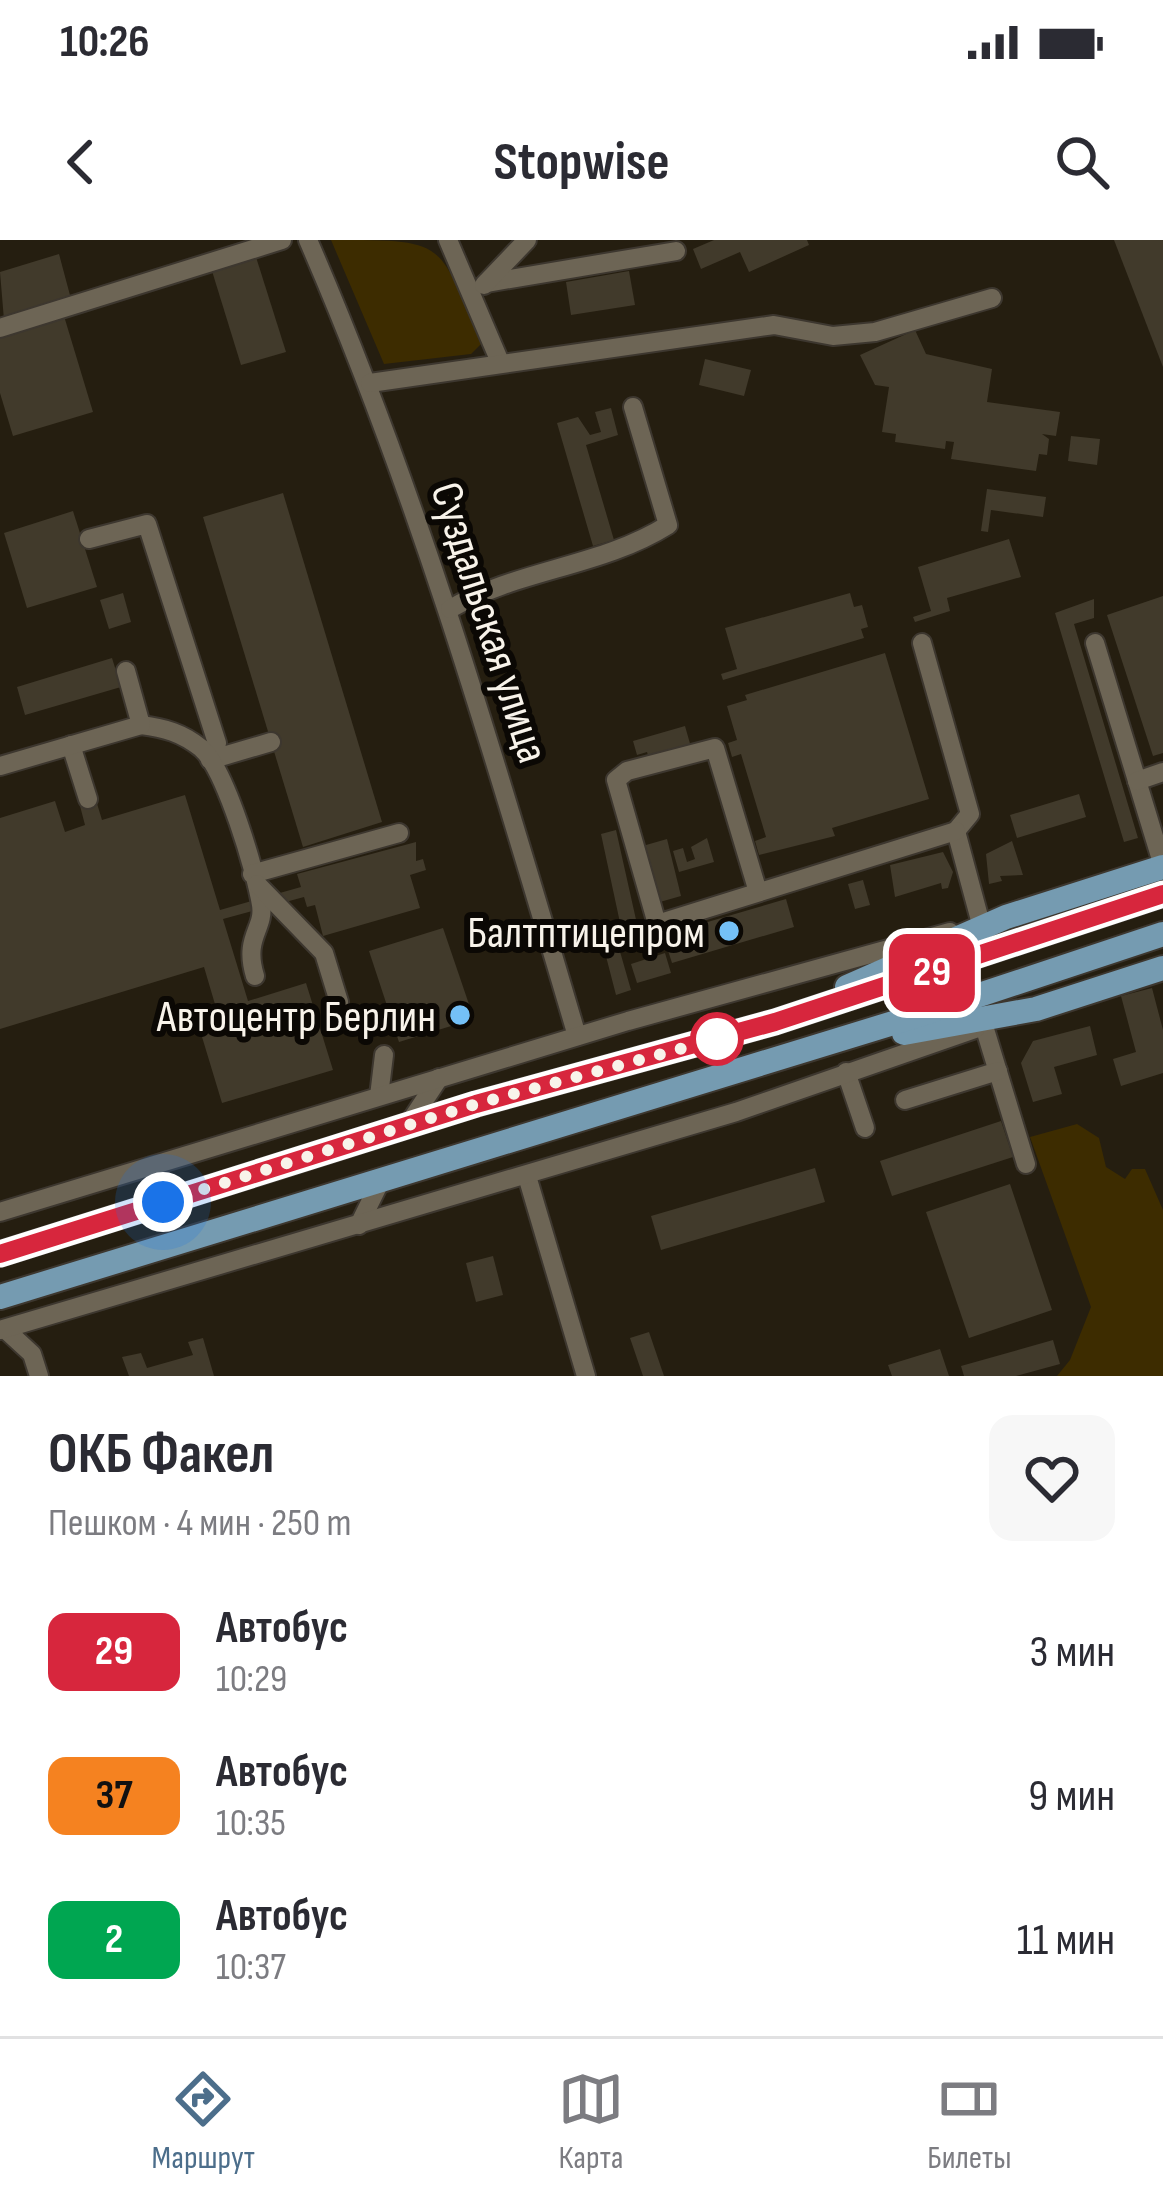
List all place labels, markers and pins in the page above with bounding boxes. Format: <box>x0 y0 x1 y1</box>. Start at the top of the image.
place label: Балтптицепром <box>467 906 705 961</box>
marker: Балтптицепром <box>716 918 742 944</box>
place label: Автоцентр Берлин <box>156 990 436 1045</box>
marker: Автоцентр Берлин <box>447 1002 473 1028</box>
unlabelled marker <box>692 1014 742 1064</box>

